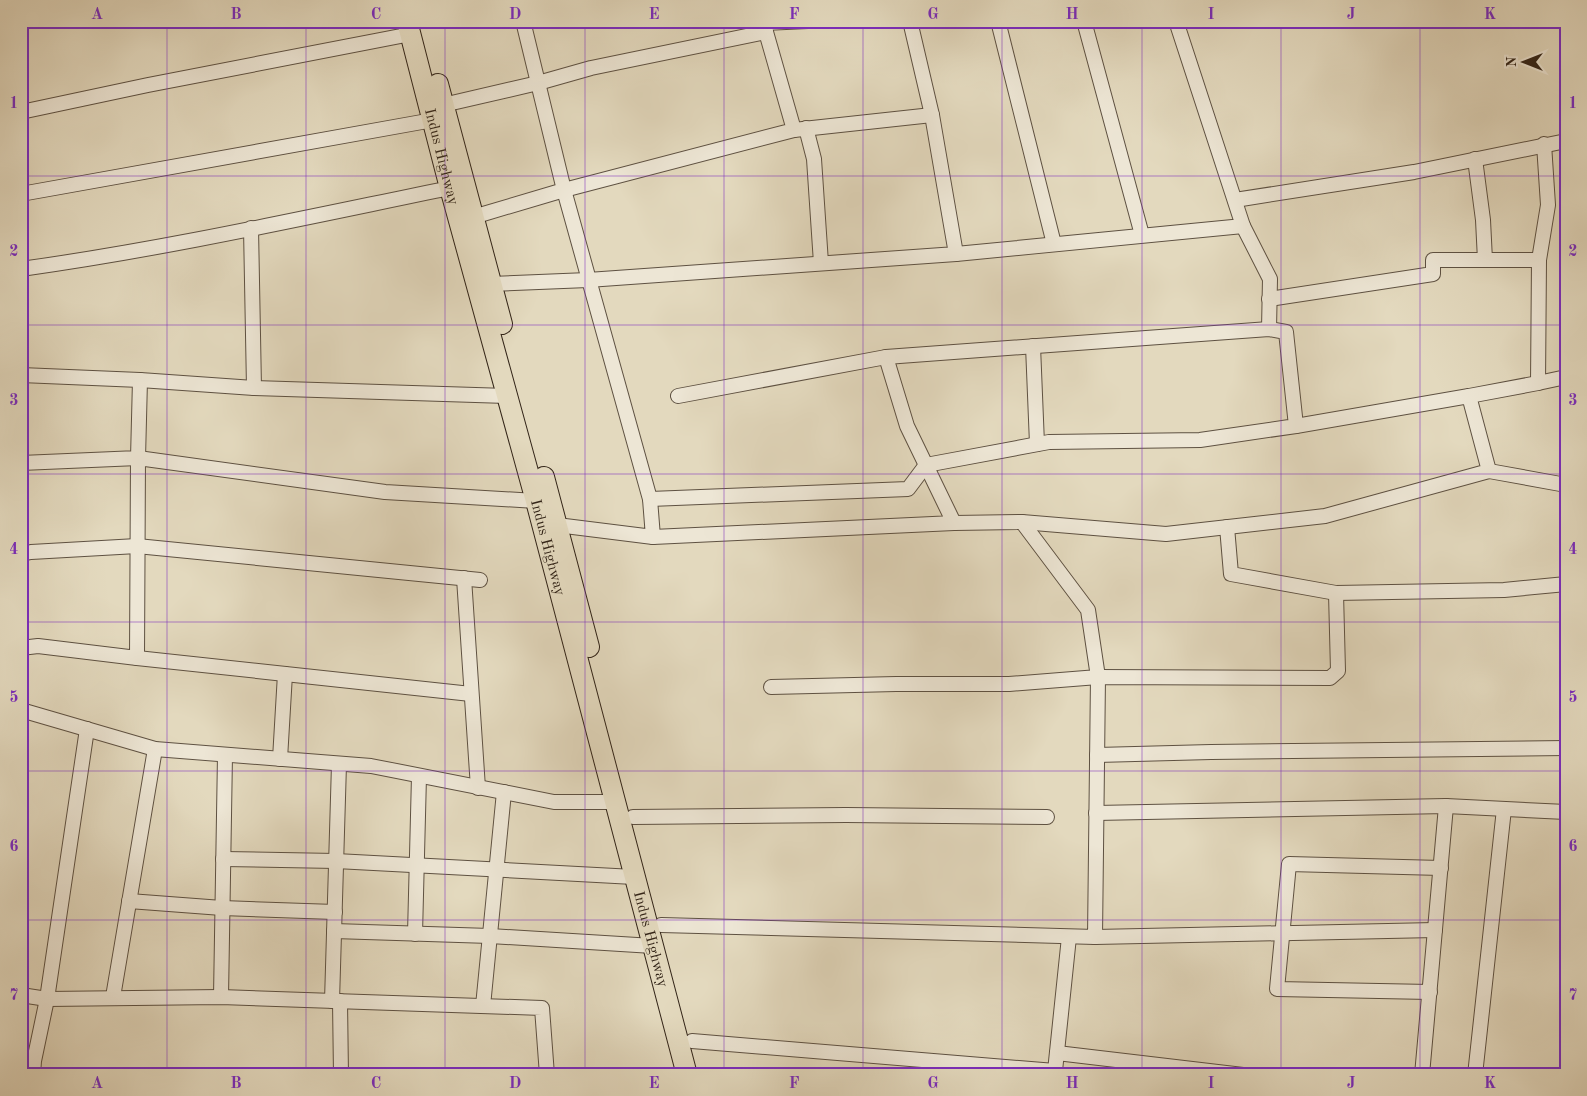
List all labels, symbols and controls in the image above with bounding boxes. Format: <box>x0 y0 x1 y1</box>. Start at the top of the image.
text: A <box>91 7 103 23</box>
text: B <box>230 7 242 23</box>
text: C <box>371 7 381 23</box>
text: D <box>509 7 521 23</box>
text: E <box>648 7 660 23</box>
text: F <box>789 7 800 23</box>
text: G <box>927 7 939 23</box>
text: H <box>1065 7 1079 23</box>
text: I <box>1207 7 1215 23</box>
text: J <box>1347 7 1356 23</box>
text: K <box>1484 7 1496 23</box>
north arrow <box>1500 38 1550 88</box>
text: N <box>1505 56 1519 67</box>
text: 1 <box>9 96 19 112</box>
text: 1 <box>1568 96 1578 112</box>
street label: Indus Highway <box>421 107 460 207</box>
text: 2 <box>9 244 19 260</box>
text: 2 <box>1568 244 1578 260</box>
text: 3 <box>9 393 19 409</box>
text: 3 <box>1568 393 1578 409</box>
street label: Indus Highway <box>527 498 567 598</box>
text: 4 <box>9 542 19 558</box>
text: 4 <box>1568 542 1578 558</box>
text: 5 <box>9 690 19 706</box>
text: 5 <box>1568 690 1578 706</box>
text: 6 <box>9 839 19 855</box>
text: 6 <box>1568 839 1578 855</box>
street label: Indus Highway <box>630 890 670 989</box>
text: 7 <box>9 988 19 1004</box>
text: 7 <box>1568 988 1578 1004</box>
text: A <box>91 1076 103 1092</box>
text: B <box>230 1076 242 1092</box>
text: C <box>371 1076 381 1092</box>
text: D <box>509 1076 521 1092</box>
text: E <box>648 1076 660 1092</box>
text: F <box>789 1076 800 1092</box>
text: G <box>927 1076 939 1092</box>
text: H <box>1065 1076 1079 1092</box>
text: I <box>1207 1076 1215 1092</box>
text: J <box>1347 1076 1356 1092</box>
text: K <box>1484 1076 1496 1092</box>

